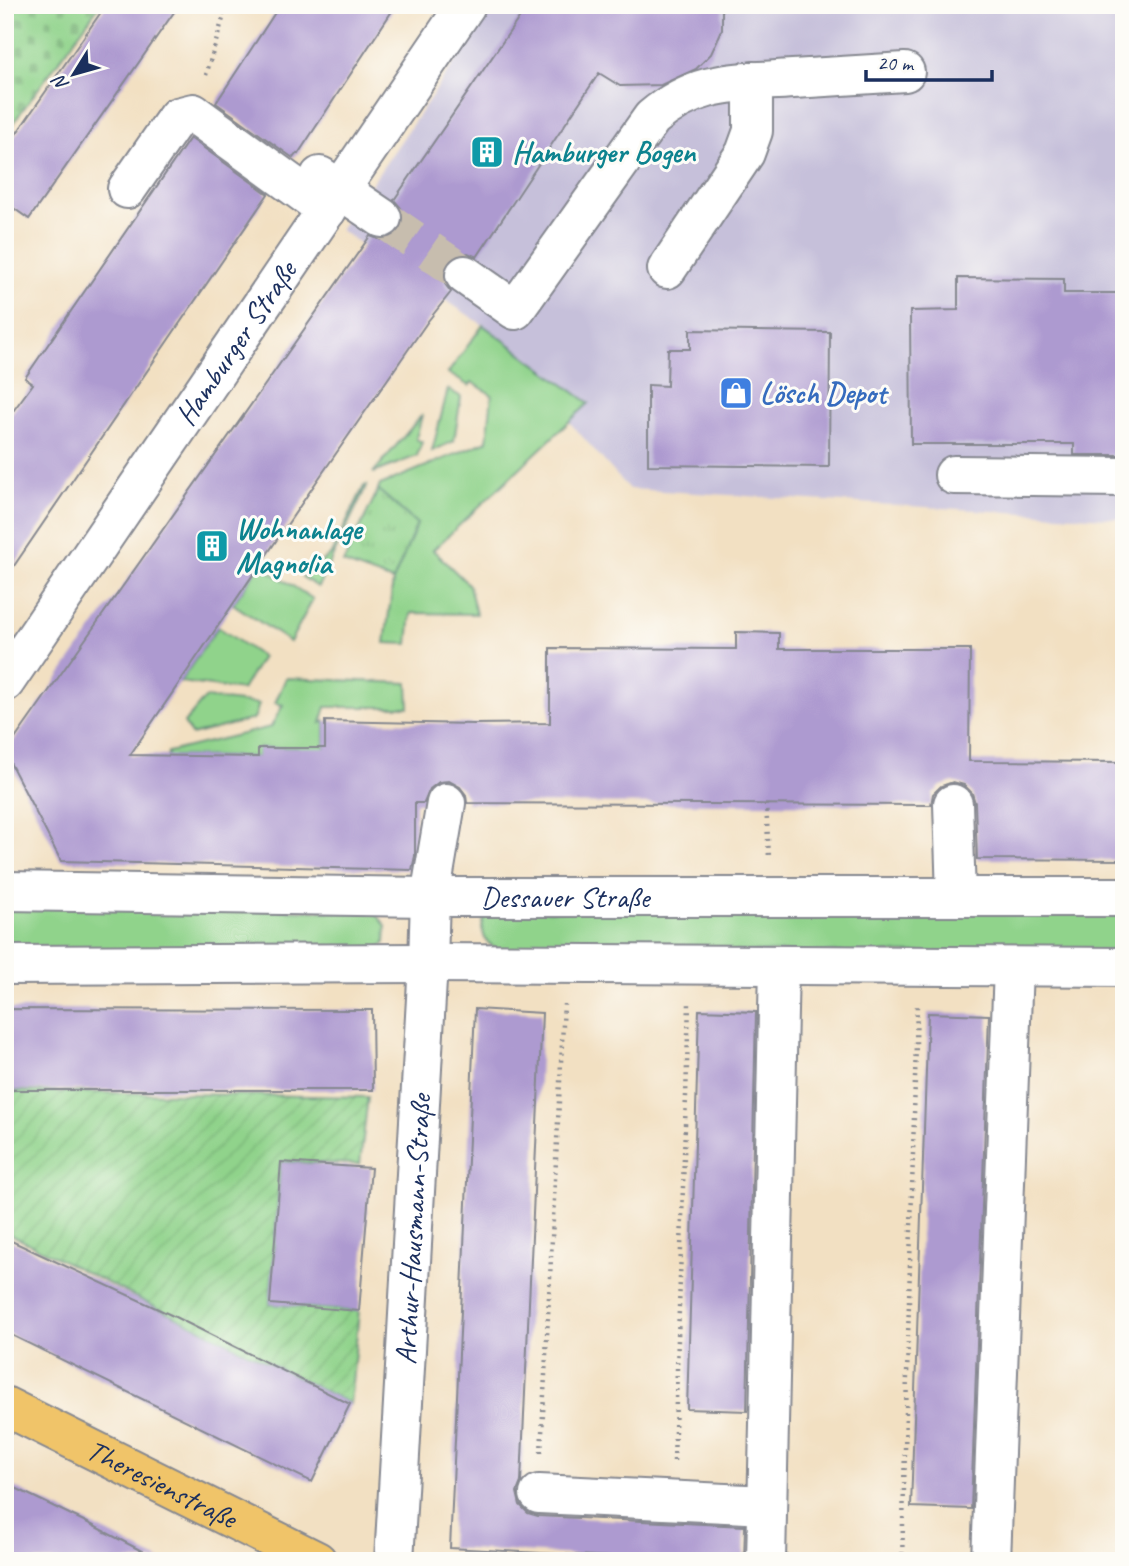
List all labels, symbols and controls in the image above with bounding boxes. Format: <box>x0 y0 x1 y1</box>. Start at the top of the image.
north arrow <box>38 38 108 108</box>
scale bar <box>866 38 992 82</box>
text: 20 m <box>877 50 915 76</box>
text: N <box>46 69 74 96</box>
building icon: Hamburger Bogen <box>468 133 506 171</box>
place label: Hamburger Bogen <box>512 133 696 171</box>
street label: Hamburger Straße <box>167 252 306 432</box>
shop icon: Lösch Depot <box>717 374 755 412</box>
place label: Lösch Depot <box>760 374 889 412</box>
place label: Wohnanlage Magnolia <box>236 510 364 582</box>
building icon: Wohnanlage Magnolia <box>193 527 231 565</box>
street label: Dessauer Straße <box>481 878 651 916</box>
street label: Arthur-Hausmann-Straße <box>386 1091 440 1366</box>
street label: Theresienstraße <box>81 1431 245 1538</box>

